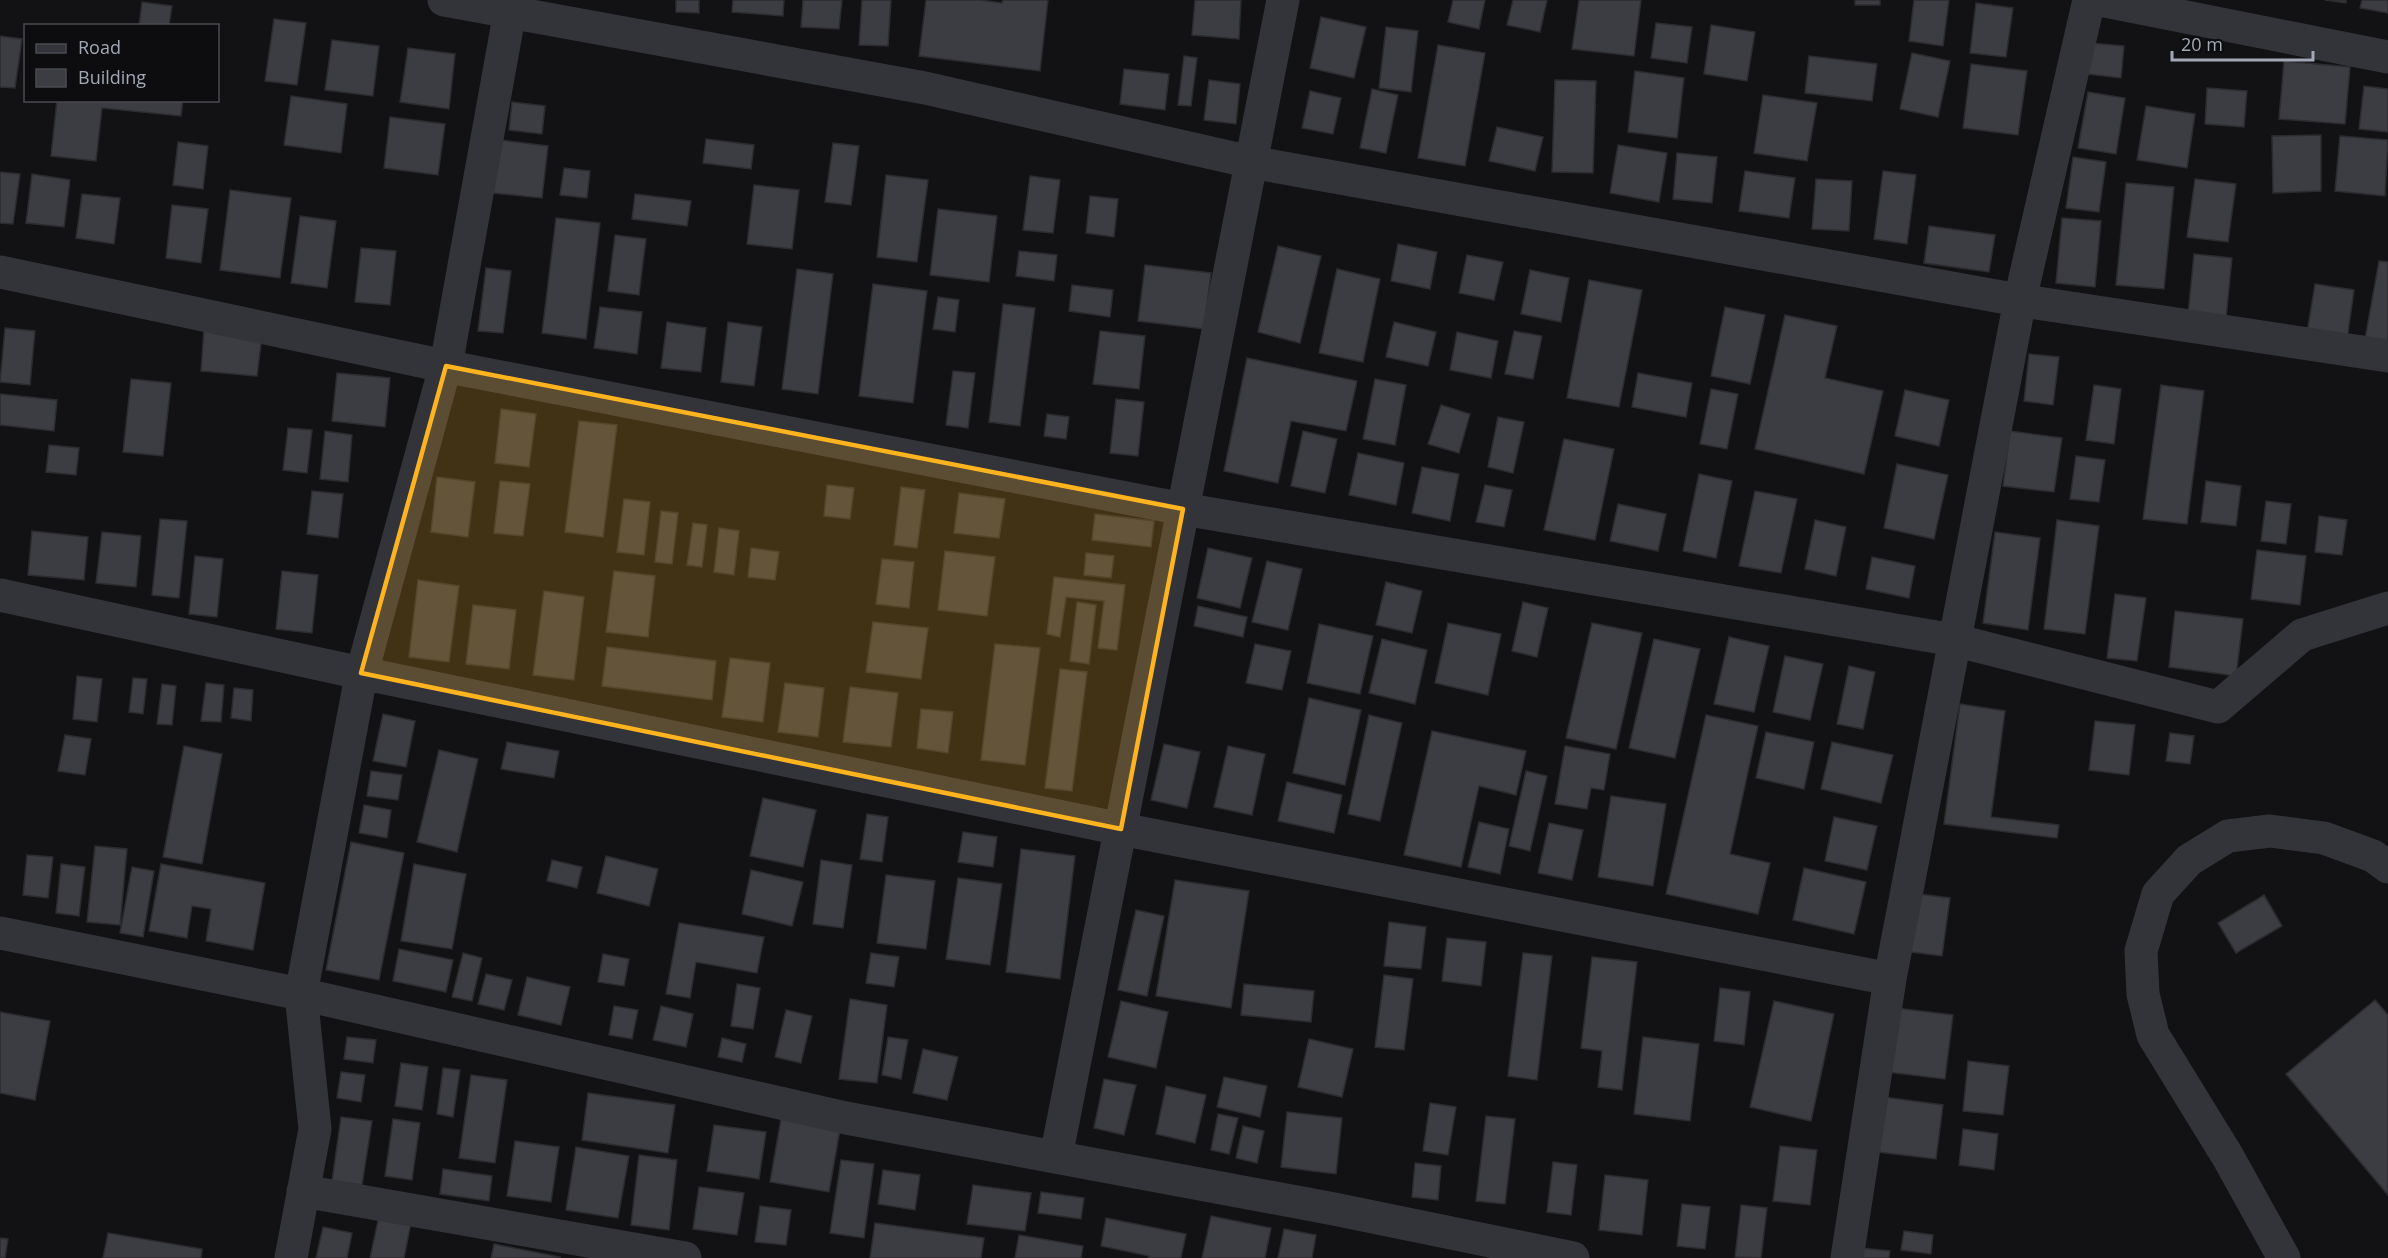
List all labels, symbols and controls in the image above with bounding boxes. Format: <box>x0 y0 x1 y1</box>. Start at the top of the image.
legend <box>24 24 219 102</box>
scale bar <box>2172 24 2313 62</box>
text: 20 m <box>2181 32 2223 56</box>
text: Road <box>78 35 121 59</box>
text: Building <box>78 65 146 89</box>

